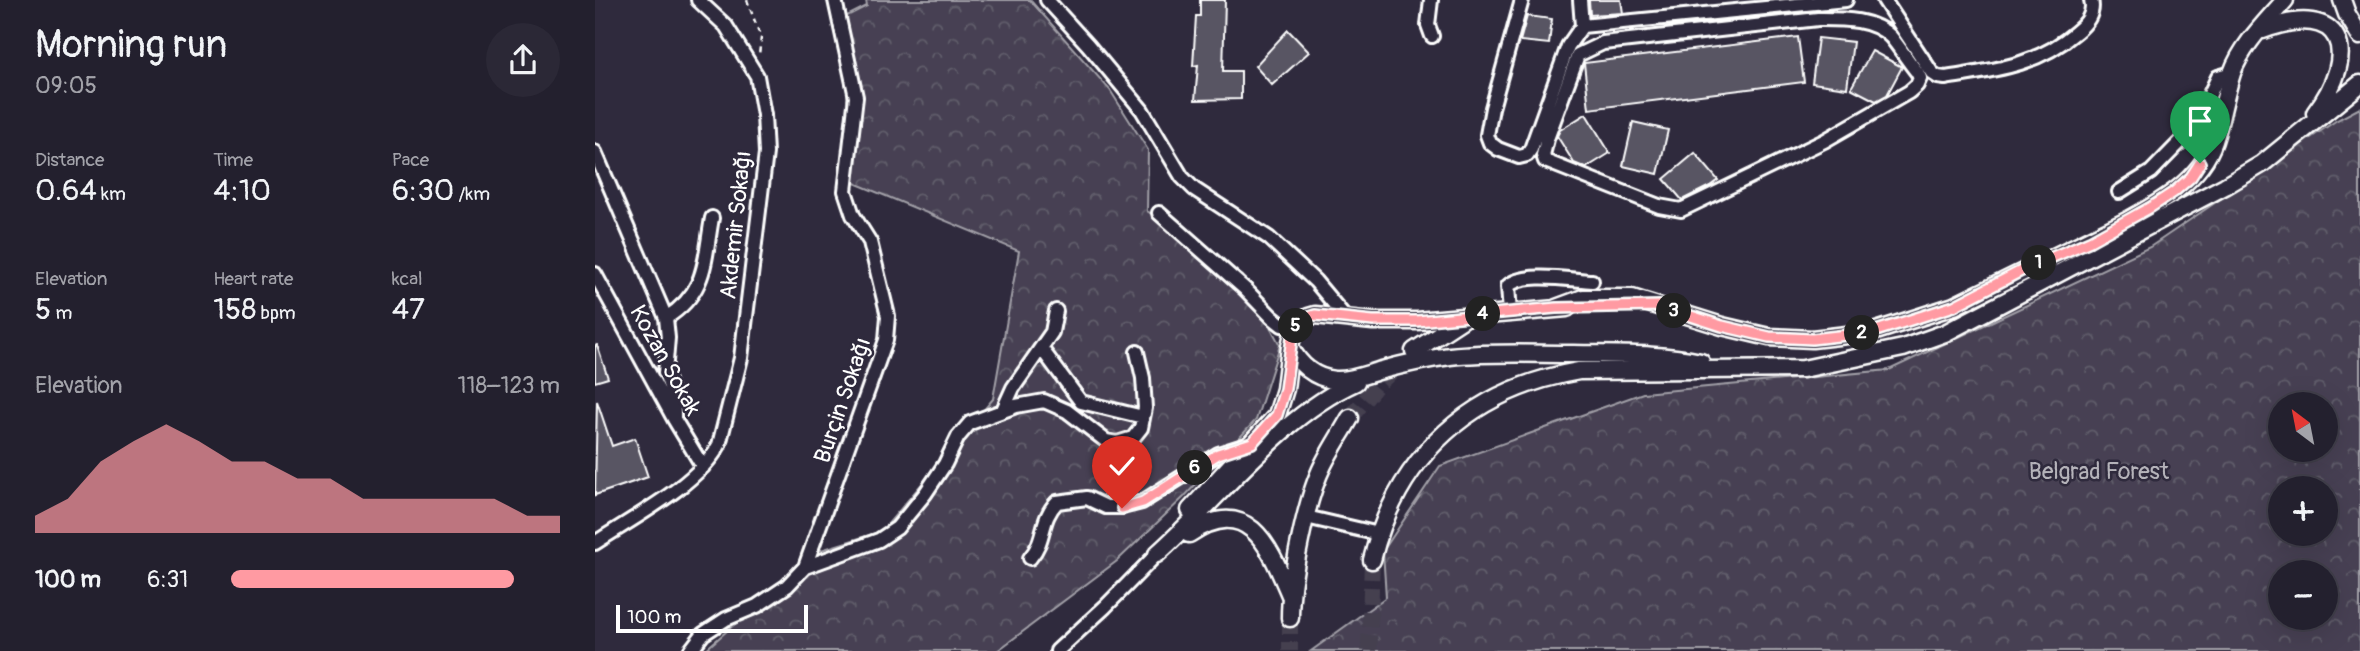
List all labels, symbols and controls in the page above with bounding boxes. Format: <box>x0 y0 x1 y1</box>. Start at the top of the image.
text: Morning run <box>35 21 227 69</box>
button: share <box>486 23 560 97</box>
text: 09:05 <box>35 71 97 100</box>
pin <box>2170 91 2230 163</box>
icon: arrive <box>2181 102 2219 140</box>
text: Distance <box>35 148 104 172</box>
text: Time <box>213 148 253 172</box>
text: Pace <box>392 148 429 172</box>
street label: Akdemir Sokağı <box>713 149 758 301</box>
text: 0.64 <box>35 172 97 209</box>
text: 4:10 <box>213 172 271 209</box>
text: 6:30 <box>392 172 454 209</box>
text: km <box>97 182 126 206</box>
text: /km <box>454 182 490 206</box>
pin: 1 <box>2021 246 2057 280</box>
text: 1 <box>2035 250 2042 274</box>
text: Elevation <box>35 267 107 291</box>
text: Heart rate <box>213 267 293 291</box>
text: kcal <box>392 267 423 291</box>
text: 5 <box>35 291 51 328</box>
text: 158 <box>213 291 256 328</box>
text: 47 <box>392 291 425 328</box>
pin: 3 <box>1657 294 1691 328</box>
pin: 4 <box>1465 296 1501 332</box>
text: 3 <box>1668 298 1679 322</box>
street label: Kozan Sokak <box>623 300 708 421</box>
text: m <box>51 301 72 325</box>
text: bpm <box>256 301 296 325</box>
text: 4 <box>1477 301 1488 325</box>
pin: 5 <box>1279 308 1313 344</box>
text: 5 <box>1290 313 1301 337</box>
pin: 2 <box>1845 316 1879 350</box>
text: 2 <box>1856 320 1867 344</box>
street label: Burçin Sokağı <box>807 334 877 467</box>
text: Elevation <box>35 371 123 400</box>
text: 118–123 m <box>457 371 560 400</box>
north arrow <box>2268 392 2338 462</box>
map controls <box>2268 392 2338 630</box>
pin <box>1092 436 1152 508</box>
icon: check <box>1103 447 1141 485</box>
pin: 6 <box>1177 450 1213 486</box>
text: 6 <box>1189 455 1200 479</box>
park label: Belgrad Forest <box>2029 457 2170 486</box>
button: + <box>2268 476 2338 546</box>
button: − <box>2268 560 2338 630</box>
text: 100 m <box>35 565 101 594</box>
text: 6:31 <box>147 565 188 594</box>
scale bar <box>616 602 809 634</box>
text: 100 m <box>627 605 681 629</box>

